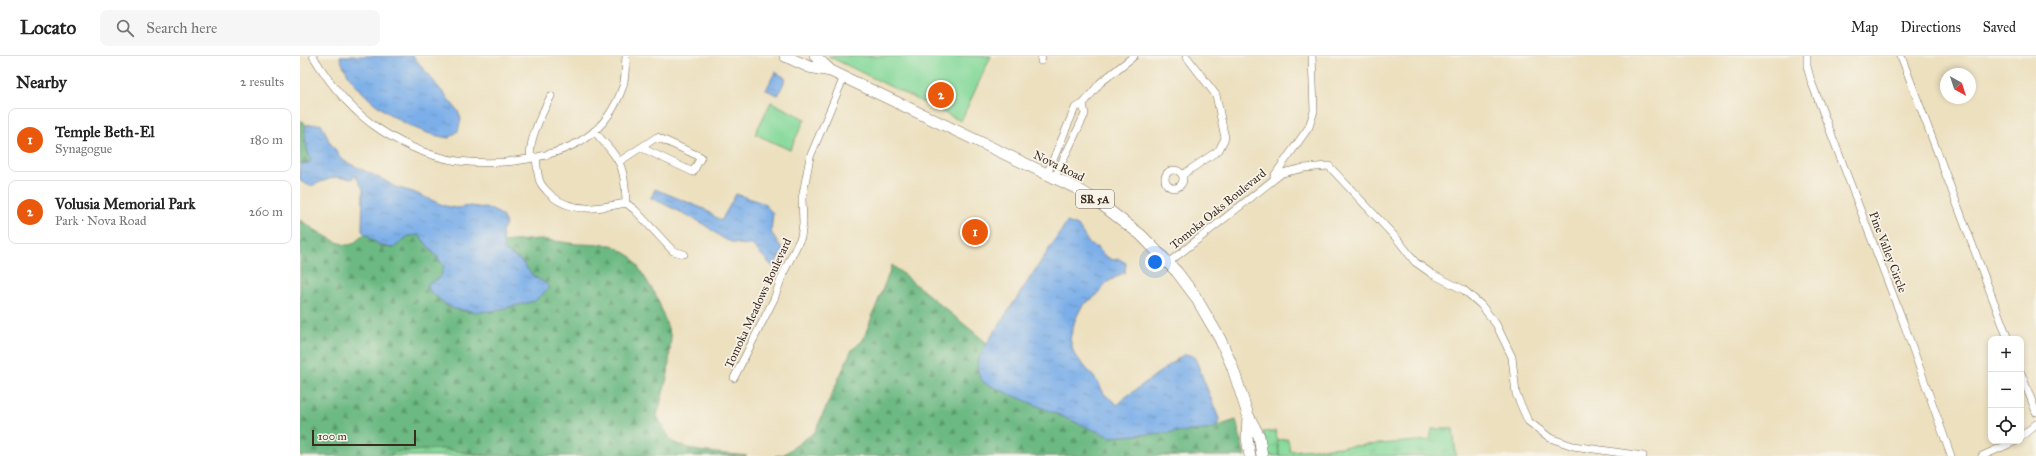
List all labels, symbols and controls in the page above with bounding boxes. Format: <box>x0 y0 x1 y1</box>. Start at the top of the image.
search box <box>100 10 380 46</box>
text: Locato <box>20 16 76 39</box>
icon: search <box>114 17 136 39</box>
text: Search here <box>146 19 217 37</box>
text: Map <box>1851 19 1878 36</box>
text: Directions <box>1900 19 1961 36</box>
text: Saved <box>1983 19 2016 36</box>
north arrow <box>1940 68 1976 104</box>
text: Nearby <box>16 72 67 93</box>
text: 2 results <box>240 74 284 90</box>
pin: 2 <box>928 80 954 110</box>
text: Temple Beth-El <box>55 123 155 141</box>
text: 1 <box>27 132 33 148</box>
text: 180 m <box>250 132 283 148</box>
text: Synagogue <box>55 141 112 157</box>
street label: Nova Road <box>1031 148 1087 184</box>
street label: Tomoka Oaks Boulevard <box>1167 166 1269 252</box>
road number: SR 5A <box>1076 190 1114 208</box>
text: Volusia Memorial Park <box>55 195 195 213</box>
text: 2 <box>27 204 33 220</box>
text: 260 m <box>249 204 283 220</box>
street label: Pine Valley Circle <box>1866 210 1910 294</box>
text: Park · Nova Road <box>55 213 146 229</box>
pin: 1 <box>962 217 988 247</box>
street label: Tomoka Meadows Boulevard <box>722 236 794 370</box>
your location <box>1145 252 1165 272</box>
map controls <box>1988 336 2024 444</box>
button: + <box>1988 336 2024 372</box>
button: − <box>1988 372 2024 408</box>
button: locate <box>1988 408 2024 444</box>
scale bar <box>312 428 416 447</box>
text: 100 m <box>318 430 347 443</box>

